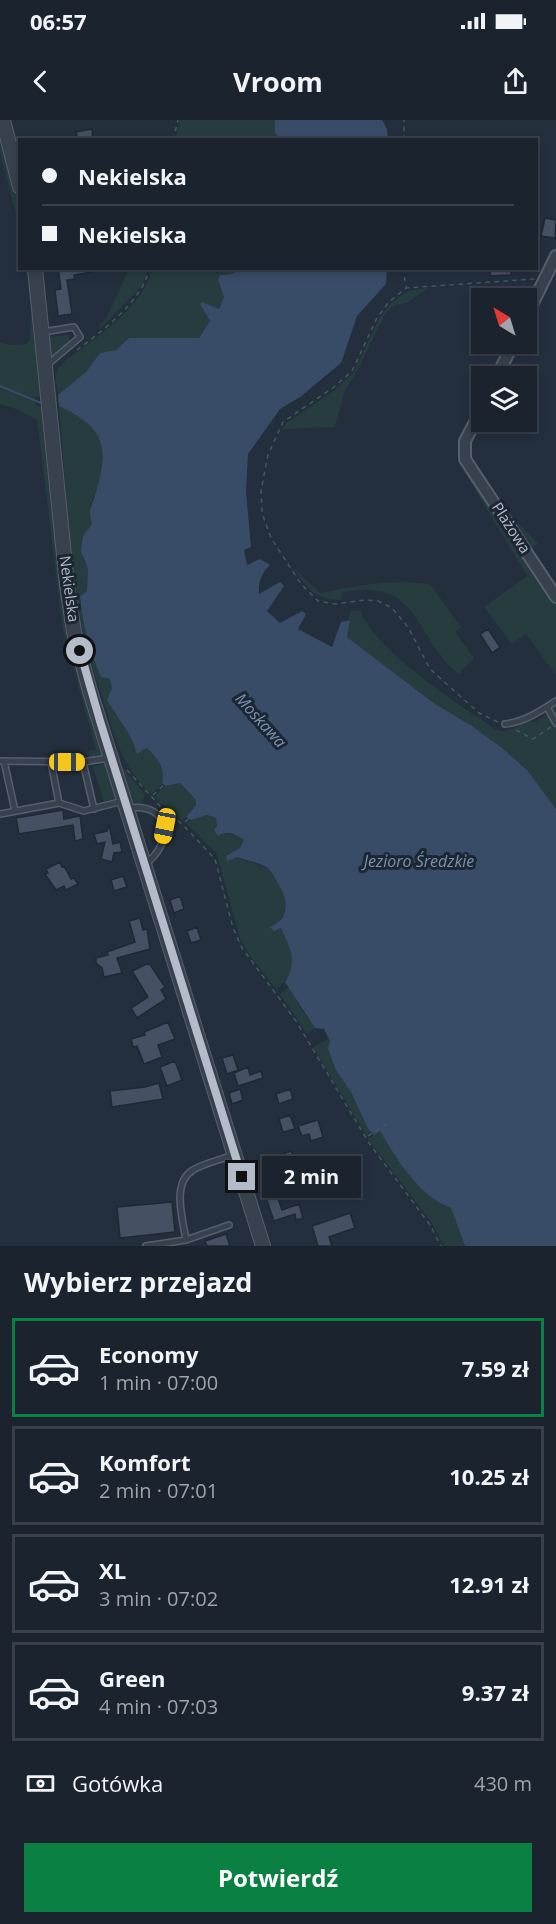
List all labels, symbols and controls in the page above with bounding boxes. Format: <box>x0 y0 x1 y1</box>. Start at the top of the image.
text: 06:57 <box>30 6 87 36</box>
text: Vroom <box>233 63 323 100</box>
icon: back <box>24 65 57 98</box>
icon: share <box>499 65 532 98</box>
text: Nekielska <box>78 161 187 191</box>
text: Nekielska <box>78 219 187 249</box>
north arrow <box>471 288 537 354</box>
map controls <box>471 288 537 432</box>
button: layers <box>471 366 537 432</box>
street label: Plażowa <box>488 498 536 557</box>
street label: Nekielska <box>55 554 85 623</box>
route start <box>66 637 93 664</box>
water label: Moskawa <box>231 688 291 752</box>
car <box>49 753 85 771</box>
car <box>153 807 177 845</box>
water label: Jezioro Średzkie <box>361 850 474 872</box>
callout: 2 min <box>263 1156 362 1198</box>
route end <box>228 1163 255 1190</box>
text: 2 min <box>284 1163 339 1190</box>
text: Wybierz przejazd <box>24 1263 252 1300</box>
text: Economy <box>99 1339 198 1369</box>
icon: car <box>27 1341 81 1395</box>
text: 7.59 zł <box>462 1353 529 1383</box>
text: 1 min · 07:00 <box>99 1369 218 1396</box>
text: Komfort <box>99 1447 191 1477</box>
icon: car <box>27 1449 81 1503</box>
text: 10.25 zł <box>449 1461 529 1491</box>
text: 2 min · 07:01 <box>99 1477 218 1504</box>
text: XL <box>99 1555 126 1585</box>
icon: car <box>27 1557 81 1611</box>
text: 12.91 zł <box>449 1569 529 1599</box>
text: 3 min · 07:02 <box>99 1585 218 1612</box>
text: Green <box>99 1663 165 1693</box>
icon: car <box>27 1665 81 1719</box>
text: 9.37 zł <box>462 1677 529 1707</box>
text: 4 min · 07:03 <box>99 1693 218 1720</box>
icon: cash <box>24 1767 57 1800</box>
text: Gotówka <box>72 1768 163 1798</box>
text: 430 m <box>474 1770 532 1797</box>
button: Potwierdź <box>24 1843 532 1912</box>

